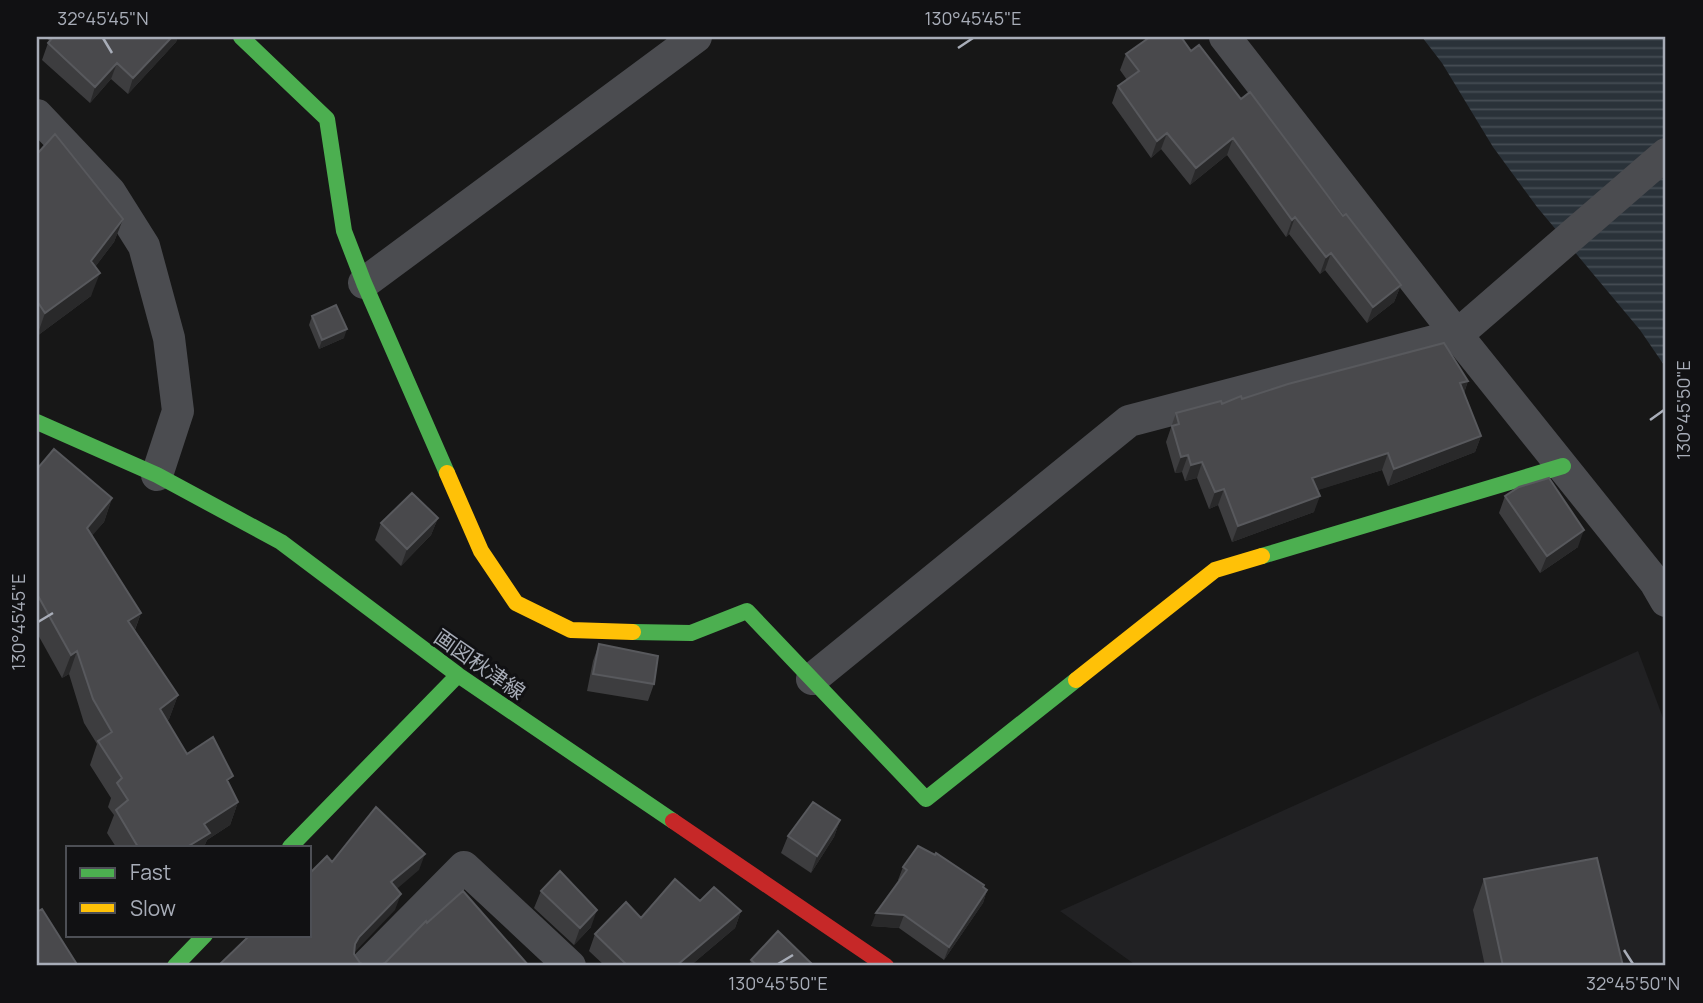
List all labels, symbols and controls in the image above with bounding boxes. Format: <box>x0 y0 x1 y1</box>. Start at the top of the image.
text: 32°45'45"N <box>57 6 149 30</box>
text: 130°45'45"E <box>924 6 1022 30</box>
text: 130°45'50"E <box>1671 360 1695 460</box>
text: 130°45'45"E <box>6 573 30 671</box>
street label: 画図秋津線 <box>429 622 531 706</box>
legend <box>66 846 312 936</box>
text: Fast <box>130 858 171 886</box>
text: Slow <box>130 894 176 922</box>
text: 130°45'50"E <box>728 971 828 995</box>
text: 32°45'50"N <box>1586 971 1680 995</box>

